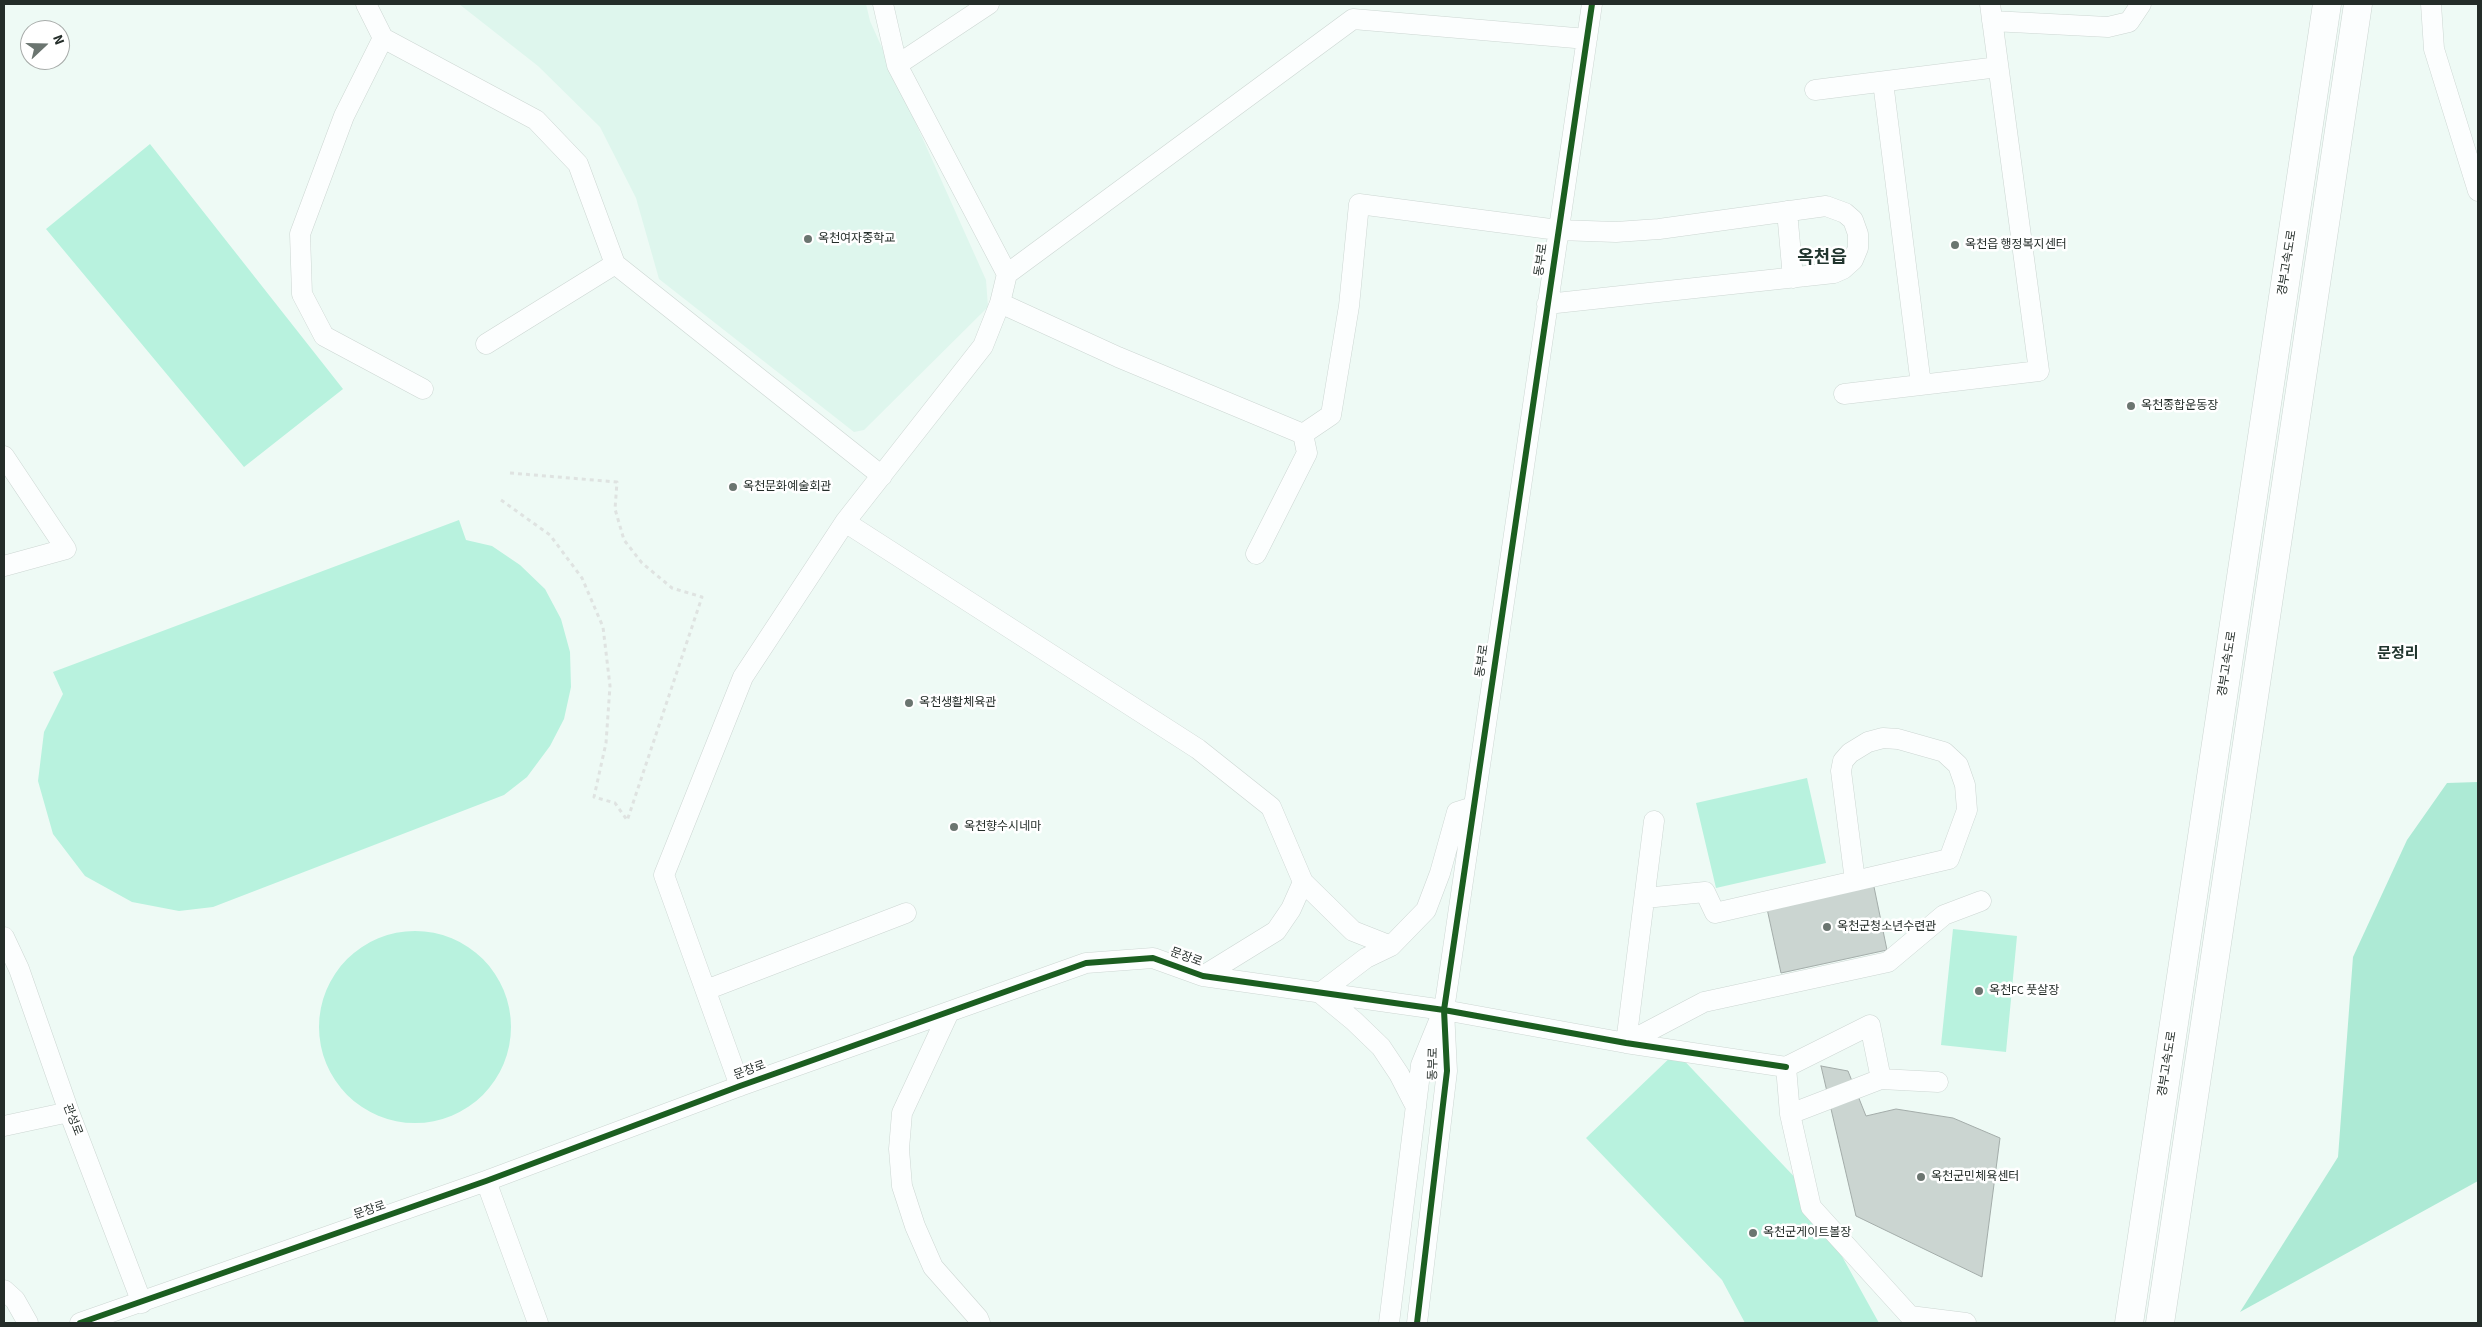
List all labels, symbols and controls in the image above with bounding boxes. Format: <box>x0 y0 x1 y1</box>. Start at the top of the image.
north arrow <box>20 20 70 70</box>
text: N <box>47 32 69 48</box>
street label: 경부고속도로 <box>2276 229 2300 297</box>
place label: 옥천여자중학교 <box>818 232 895 246</box>
marker: 옥천여자중학교 <box>802 233 814 245</box>
place label: 옥천읍 행정복지센터 <box>1965 238 2067 252</box>
marker: 옥천읍 행정복지센터 <box>1949 239 1961 251</box>
street label: 동부로 <box>1533 243 1551 277</box>
district label: 옥천읍 <box>1797 248 1847 270</box>
place label: 옥천종합운동장 <box>2141 399 2218 413</box>
marker: 옥천종합운동장 <box>2125 400 2137 412</box>
place label: 옥천문화예술회관 <box>743 480 831 494</box>
marker: 옥천문화예술회관 <box>727 481 739 493</box>
street label: 경부고속도로 <box>2216 630 2240 698</box>
street label: 동부로 <box>1474 644 1492 678</box>
district label: 문정리 <box>2377 646 2419 664</box>
place label: 옥천생활체육관 <box>919 696 996 710</box>
marker: 옥천생활체육관 <box>903 697 915 709</box>
place label: 옥천향수시네마 <box>964 820 1041 834</box>
marker: 옥천향수시네마 <box>948 821 960 833</box>
place label: 옥천군청소년수련관 <box>1837 920 1936 934</box>
marker: 옥천군청소년수련관 <box>1821 921 1833 933</box>
street label: 문장로 <box>1168 946 1204 970</box>
place label: 옥천FC 풋살장 <box>1989 984 2059 998</box>
marker: 옥천FC 풋살장 <box>1973 985 1985 997</box>
street label: 경부고속도로 <box>2156 1030 2180 1098</box>
street label: 동부로 <box>1427 1047 1441 1081</box>
street label: 문장로 <box>732 1059 768 1083</box>
street label: 관성로 <box>59 1102 85 1138</box>
place label: 옥천군민체육센터 <box>1931 1170 2019 1184</box>
marker: 옥천군민체육센터 <box>1915 1171 1927 1183</box>
street label: 문장로 <box>352 1199 388 1223</box>
place label: 옥천군게이트볼장 <box>1763 1226 1851 1240</box>
marker: 옥천군게이트볼장 <box>1747 1227 1759 1239</box>

